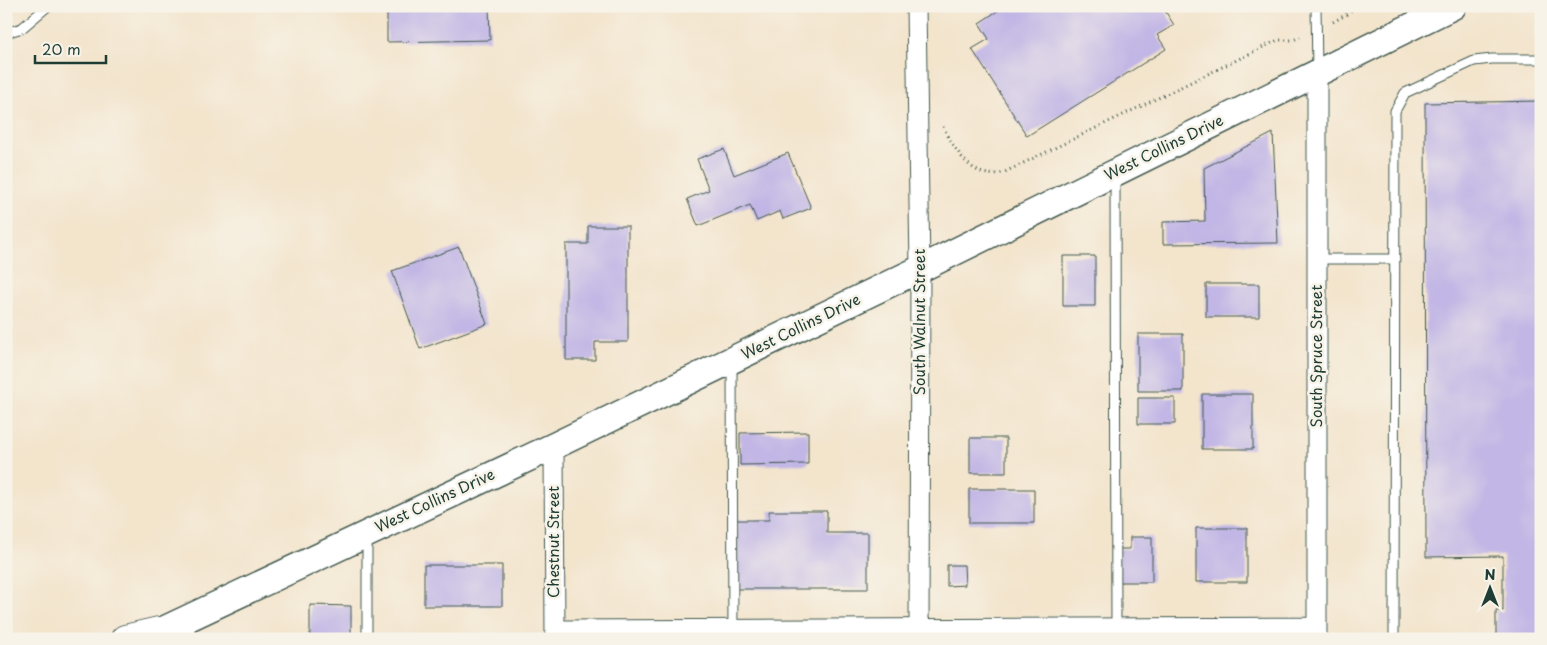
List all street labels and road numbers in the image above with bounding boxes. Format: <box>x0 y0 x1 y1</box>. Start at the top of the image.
street label: West Collins Drive <box>1100 108 1227 185</box>
street label: South Walnut Street <box>907 249 930 395</box>
street label: South Spruce Street <box>1304 285 1327 427</box>
street label: West Collins Drive <box>737 287 864 364</box>
street label: West Collins Drive <box>371 462 498 538</box>
street label: Chestnut Street <box>541 486 564 598</box>

